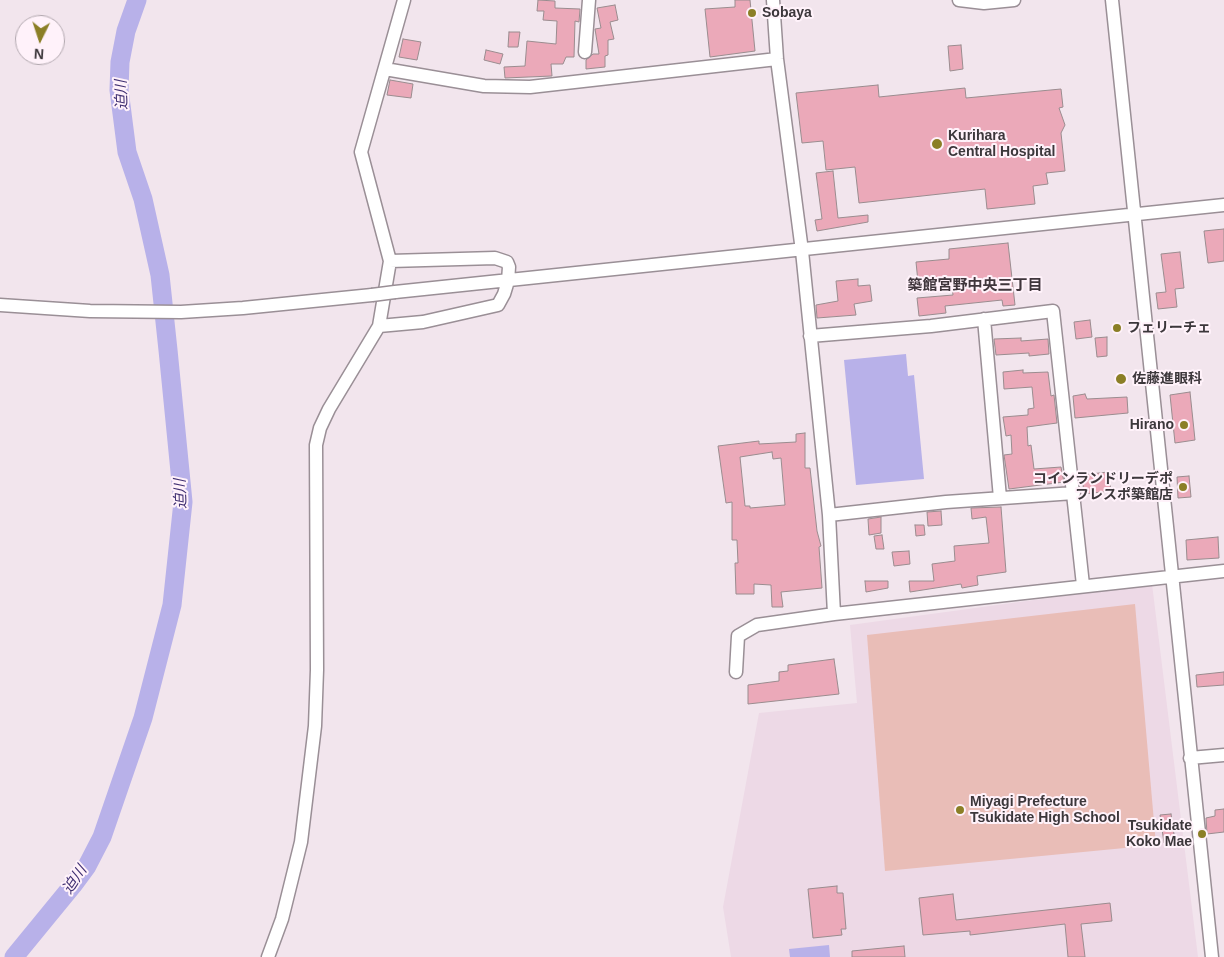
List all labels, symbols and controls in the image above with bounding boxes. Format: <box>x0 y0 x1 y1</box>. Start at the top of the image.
place label: Sobaya <box>762 5 812 21</box>
marker: Sobaya <box>746 7 758 19</box>
north arrow <box>15 15 65 65</box>
text: N <box>33 46 45 62</box>
water label: 迫川 <box>112 80 132 110</box>
place label: Kurihara Central Hospital <box>948 128 1055 160</box>
marker: Kurihara Central Hospital <box>930 137 944 151</box>
district label: 築館宮野中央三丁目 <box>908 277 1042 295</box>
place label: フェリーチェ <box>1127 320 1211 336</box>
marker: フェリーチェ <box>1111 322 1123 334</box>
place label: 佐藤進眼科 <box>1132 371 1202 387</box>
marker: 佐藤進眼科 <box>1114 372 1128 386</box>
place label: Hirano <box>1130 417 1174 433</box>
marker: Hirano <box>1178 419 1190 431</box>
place label: コインランドリーデポ フレスポ築館店 <box>1033 471 1173 504</box>
water label: 迫川 <box>171 479 191 509</box>
marker: コインランドリーデポ フレスポ築館店 <box>1177 481 1189 493</box>
place label: Miyagi Prefecture Tsukidate High School <box>970 794 1120 826</box>
marker: Miyagi Prefecture Tsukidate High School <box>954 804 966 816</box>
place label: Tsukidate Koko Mae <box>1126 818 1192 850</box>
marker: Tsukidate Koko Mae <box>1196 828 1208 840</box>
water label: 迫川 <box>59 863 91 897</box>

